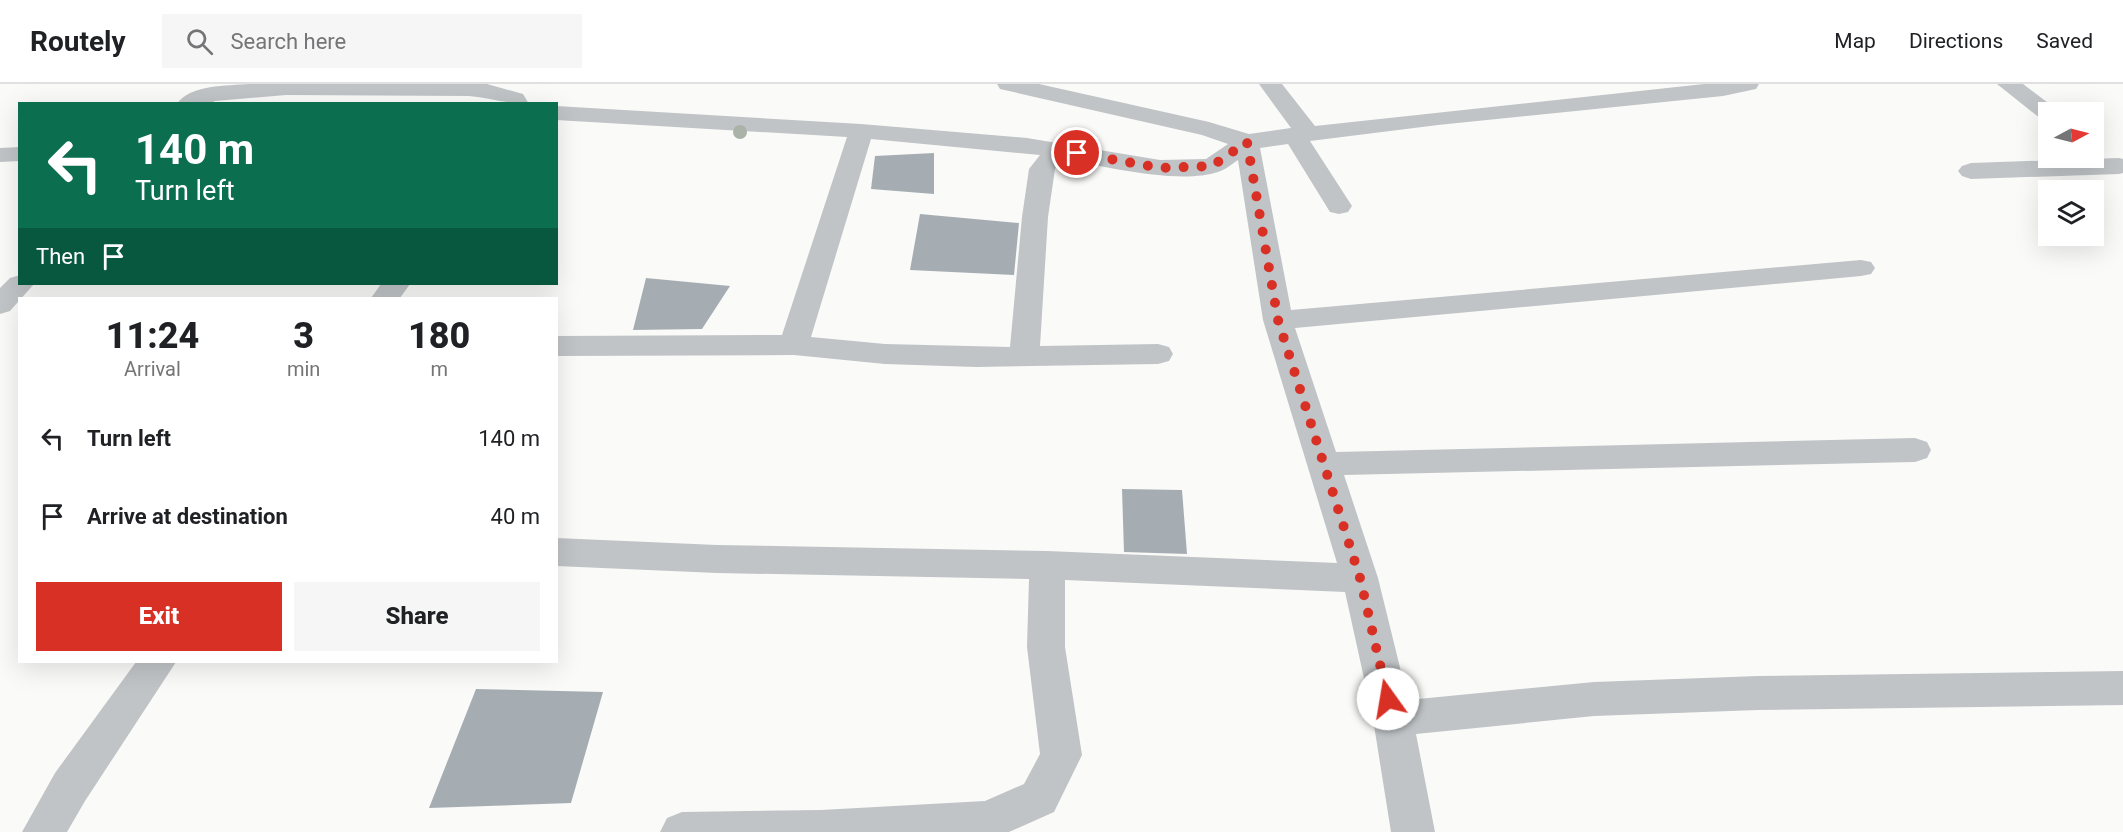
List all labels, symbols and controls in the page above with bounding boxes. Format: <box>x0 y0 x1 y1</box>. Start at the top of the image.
search box <box>162 14 582 68</box>
text: Routely <box>30 25 126 58</box>
icon: search <box>183 25 216 58</box>
text: Search here <box>231 29 346 54</box>
text: Map <box>1834 29 1876 53</box>
text: Directions <box>1909 29 2003 53</box>
text: Saved <box>2036 29 2093 53</box>
north arrow <box>2038 102 2104 168</box>
map controls <box>2038 102 2104 246</box>
text: 140 m <box>135 125 254 174</box>
icon: left <box>36 126 114 204</box>
pin <box>1051 127 1102 178</box>
icon: arrive <box>1060 136 1093 169</box>
text: Turn left <box>135 175 235 207</box>
button: layers <box>2038 180 2104 246</box>
icon: arrive <box>97 240 130 273</box>
text: Then <box>36 244 85 269</box>
text: 11:24 <box>106 315 199 357</box>
text: 3 <box>293 315 314 357</box>
text: 180 <box>408 315 470 357</box>
text: Arrival <box>124 357 181 381</box>
text: min <box>287 357 320 381</box>
text: m <box>430 357 448 381</box>
icon: left <box>36 422 69 455</box>
text: Turn left <box>87 426 171 451</box>
text: 140 m <box>478 426 540 451</box>
icon: arrive <box>36 500 69 533</box>
text: Arrive at destination <box>87 504 288 529</box>
text: 40 m <box>491 504 540 529</box>
button: Exit <box>36 582 282 651</box>
button: Share <box>294 582 540 651</box>
position arrow <box>1356 667 1420 731</box>

